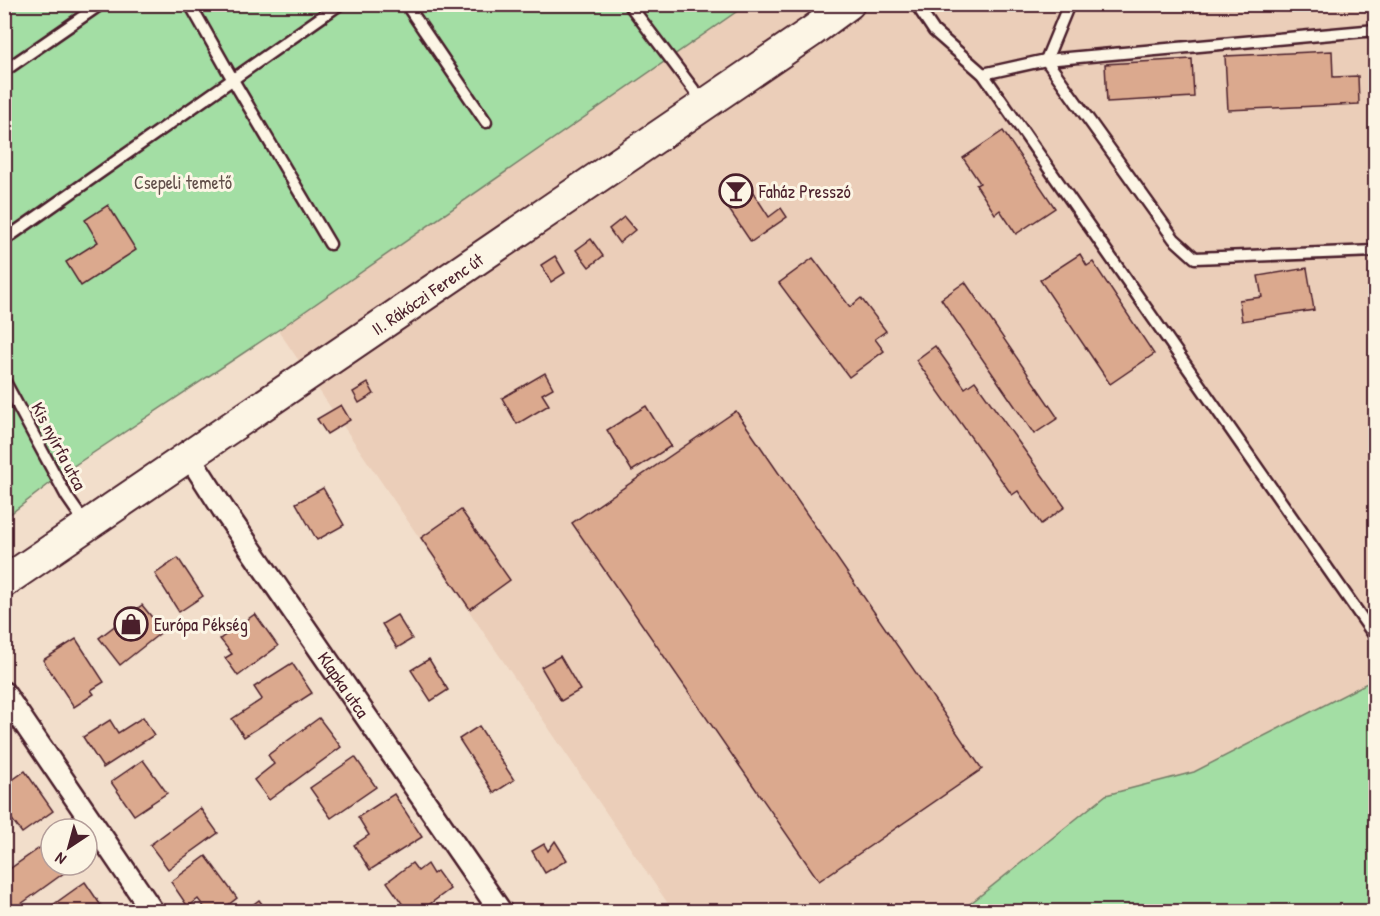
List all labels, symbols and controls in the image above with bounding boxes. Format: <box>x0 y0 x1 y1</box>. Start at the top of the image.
park label: Csepeli temető <box>134 170 232 195</box>
bar icon: Faház Presszó <box>718 173 754 209</box>
place label: Faház Presszó <box>758 179 851 204</box>
street label: II. Rákóczi Ferenc út <box>366 246 489 341</box>
street label: Kis nyírfa utca <box>25 398 93 494</box>
shop icon: Európa Pékség <box>113 606 149 642</box>
place label: Európa Pékség <box>154 612 248 637</box>
street label: Klapka utca <box>312 646 376 722</box>
north arrow <box>39 817 99 877</box>
text: N <box>50 847 70 871</box>

